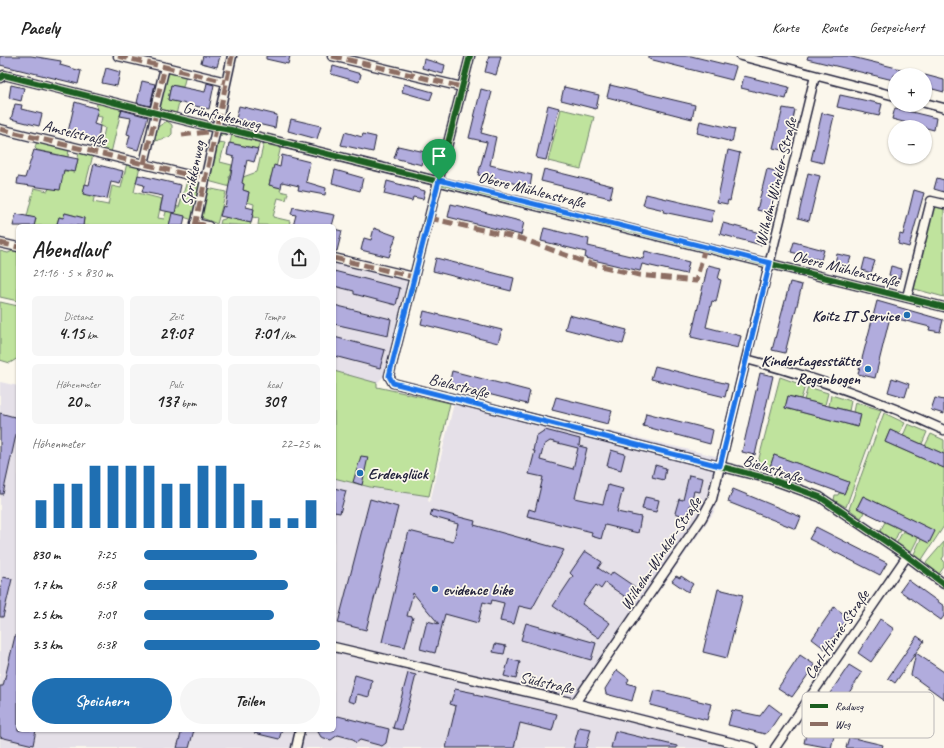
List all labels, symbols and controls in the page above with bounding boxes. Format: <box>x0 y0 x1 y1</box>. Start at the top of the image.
text: Pacely <box>20 16 60 40</box>
text: Karte <box>772 19 799 36</box>
text: Route <box>821 19 847 36</box>
text: Gespeichert <box>869 19 924 36</box>
map controls <box>888 68 932 164</box>
button: + <box>888 68 932 112</box>
street label: Grünfinkenweg <box>181 97 264 135</box>
street label: Wilhelm-Winkler-Straße <box>750 114 802 249</box>
street label: Amselstraße <box>41 115 110 151</box>
button: − <box>888 120 932 164</box>
street label: Sprikkenweg <box>176 138 210 207</box>
pin <box>422 139 456 180</box>
icon: arrive <box>428 145 450 167</box>
street label: Obere Mühlenstraße <box>476 167 589 213</box>
text: Abendlauf <box>32 236 107 264</box>
button: share <box>278 237 320 279</box>
street label: Obere Mühlenstraße <box>790 246 903 292</box>
text: 21:16 · 5 × 830 m <box>32 265 113 281</box>
place label: Koitz IT Service <box>812 306 901 326</box>
text: Distanz <box>64 309 92 323</box>
text: Zeit <box>169 309 183 323</box>
text: Tempo <box>263 309 285 323</box>
marker: Koitz IT Service <box>902 310 912 320</box>
text: 4.15 <box>58 323 84 344</box>
text: 29:07 <box>159 323 193 344</box>
text: 7:01 <box>252 323 279 344</box>
text: km <box>84 328 98 342</box>
text: /km <box>279 328 296 342</box>
place label: Kindertagesstätte Regenbogen <box>761 351 862 389</box>
marker: Kindertagesstätte Regenbogen <box>863 364 873 374</box>
street label: Bielastraße <box>427 369 492 403</box>
text: Höhenmeter <box>56 377 100 391</box>
text: Puls <box>169 377 183 391</box>
text: kcal <box>267 377 281 391</box>
text: 20 <box>66 391 81 412</box>
text: 137 <box>156 391 179 412</box>
text: 309 <box>263 391 285 412</box>
text: m <box>81 396 90 410</box>
text: bpm <box>179 396 196 410</box>
text: Höhenmeter <box>32 436 85 452</box>
text: 22–25 m <box>280 436 320 452</box>
street label: Bielastraße <box>741 450 806 488</box>
place label: Erdenglück <box>368 464 430 484</box>
marker: Erdenglück <box>355 468 365 478</box>
street label: Wilhelm-Winkler-Straße <box>616 492 707 614</box>
text: 830 m <box>32 547 60 563</box>
text: 7:25 <box>96 547 116 563</box>
text: 1.7 km <box>32 577 62 593</box>
text: 6:58 <box>96 577 116 593</box>
place label: evidence bike <box>443 580 514 600</box>
marker: evidence bike <box>430 584 440 594</box>
street label: Carl-Hinné-Straße <box>800 585 875 683</box>
text: 2.5 km <box>32 607 62 623</box>
text: 7:09 <box>96 607 116 623</box>
text: 3.3 km <box>32 637 62 653</box>
text: 6:38 <box>96 637 116 653</box>
street label: Südstraße <box>518 667 578 699</box>
button: Speichern <box>32 678 172 724</box>
button: Teilen <box>180 678 320 724</box>
legend <box>802 692 934 738</box>
text: Radweg <box>835 699 864 713</box>
text: Weg <box>835 717 852 731</box>

